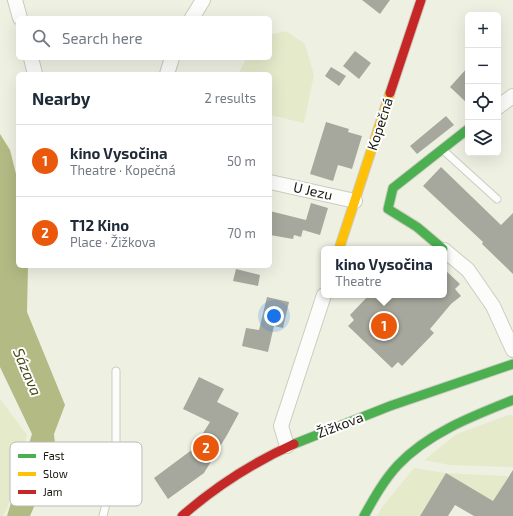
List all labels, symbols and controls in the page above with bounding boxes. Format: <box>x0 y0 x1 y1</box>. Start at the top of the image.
map controls <box>465 12 501 156</box>
button: + <box>465 12 501 48</box>
search box <box>16 16 272 60</box>
icon: search <box>30 27 52 49</box>
text: Search here <box>62 29 143 47</box>
button: − <box>465 48 501 84</box>
button: locate <box>465 84 501 120</box>
text: Nearby <box>32 88 90 108</box>
text: 2 results <box>204 90 256 106</box>
street label: Kopečná <box>363 95 396 152</box>
button: layers <box>465 120 501 156</box>
text: kino Vysočina <box>70 144 167 162</box>
text: 1 <box>42 153 48 169</box>
text: 50 m <box>227 153 256 169</box>
text: Theatre · Kopečná <box>70 162 176 178</box>
street label: U Jezu <box>292 178 334 203</box>
text: T12 Kino <box>70 216 129 234</box>
text: 2 <box>41 225 49 241</box>
text: 70 m <box>227 225 256 241</box>
text: Place · Žižkova <box>70 234 156 250</box>
popup <box>321 246 447 298</box>
text: kino Vysočina <box>335 255 433 273</box>
text: Theatre <box>335 273 381 289</box>
your location <box>264 306 284 326</box>
pin: 1 <box>371 311 397 341</box>
water label: Sázava <box>10 345 46 398</box>
street label: Žižkova <box>314 408 365 441</box>
pin: 2 <box>193 433 219 463</box>
legend <box>10 442 142 506</box>
text: Fast <box>43 449 65 462</box>
text: Slow <box>43 467 68 480</box>
text: Jam <box>43 485 62 498</box>

